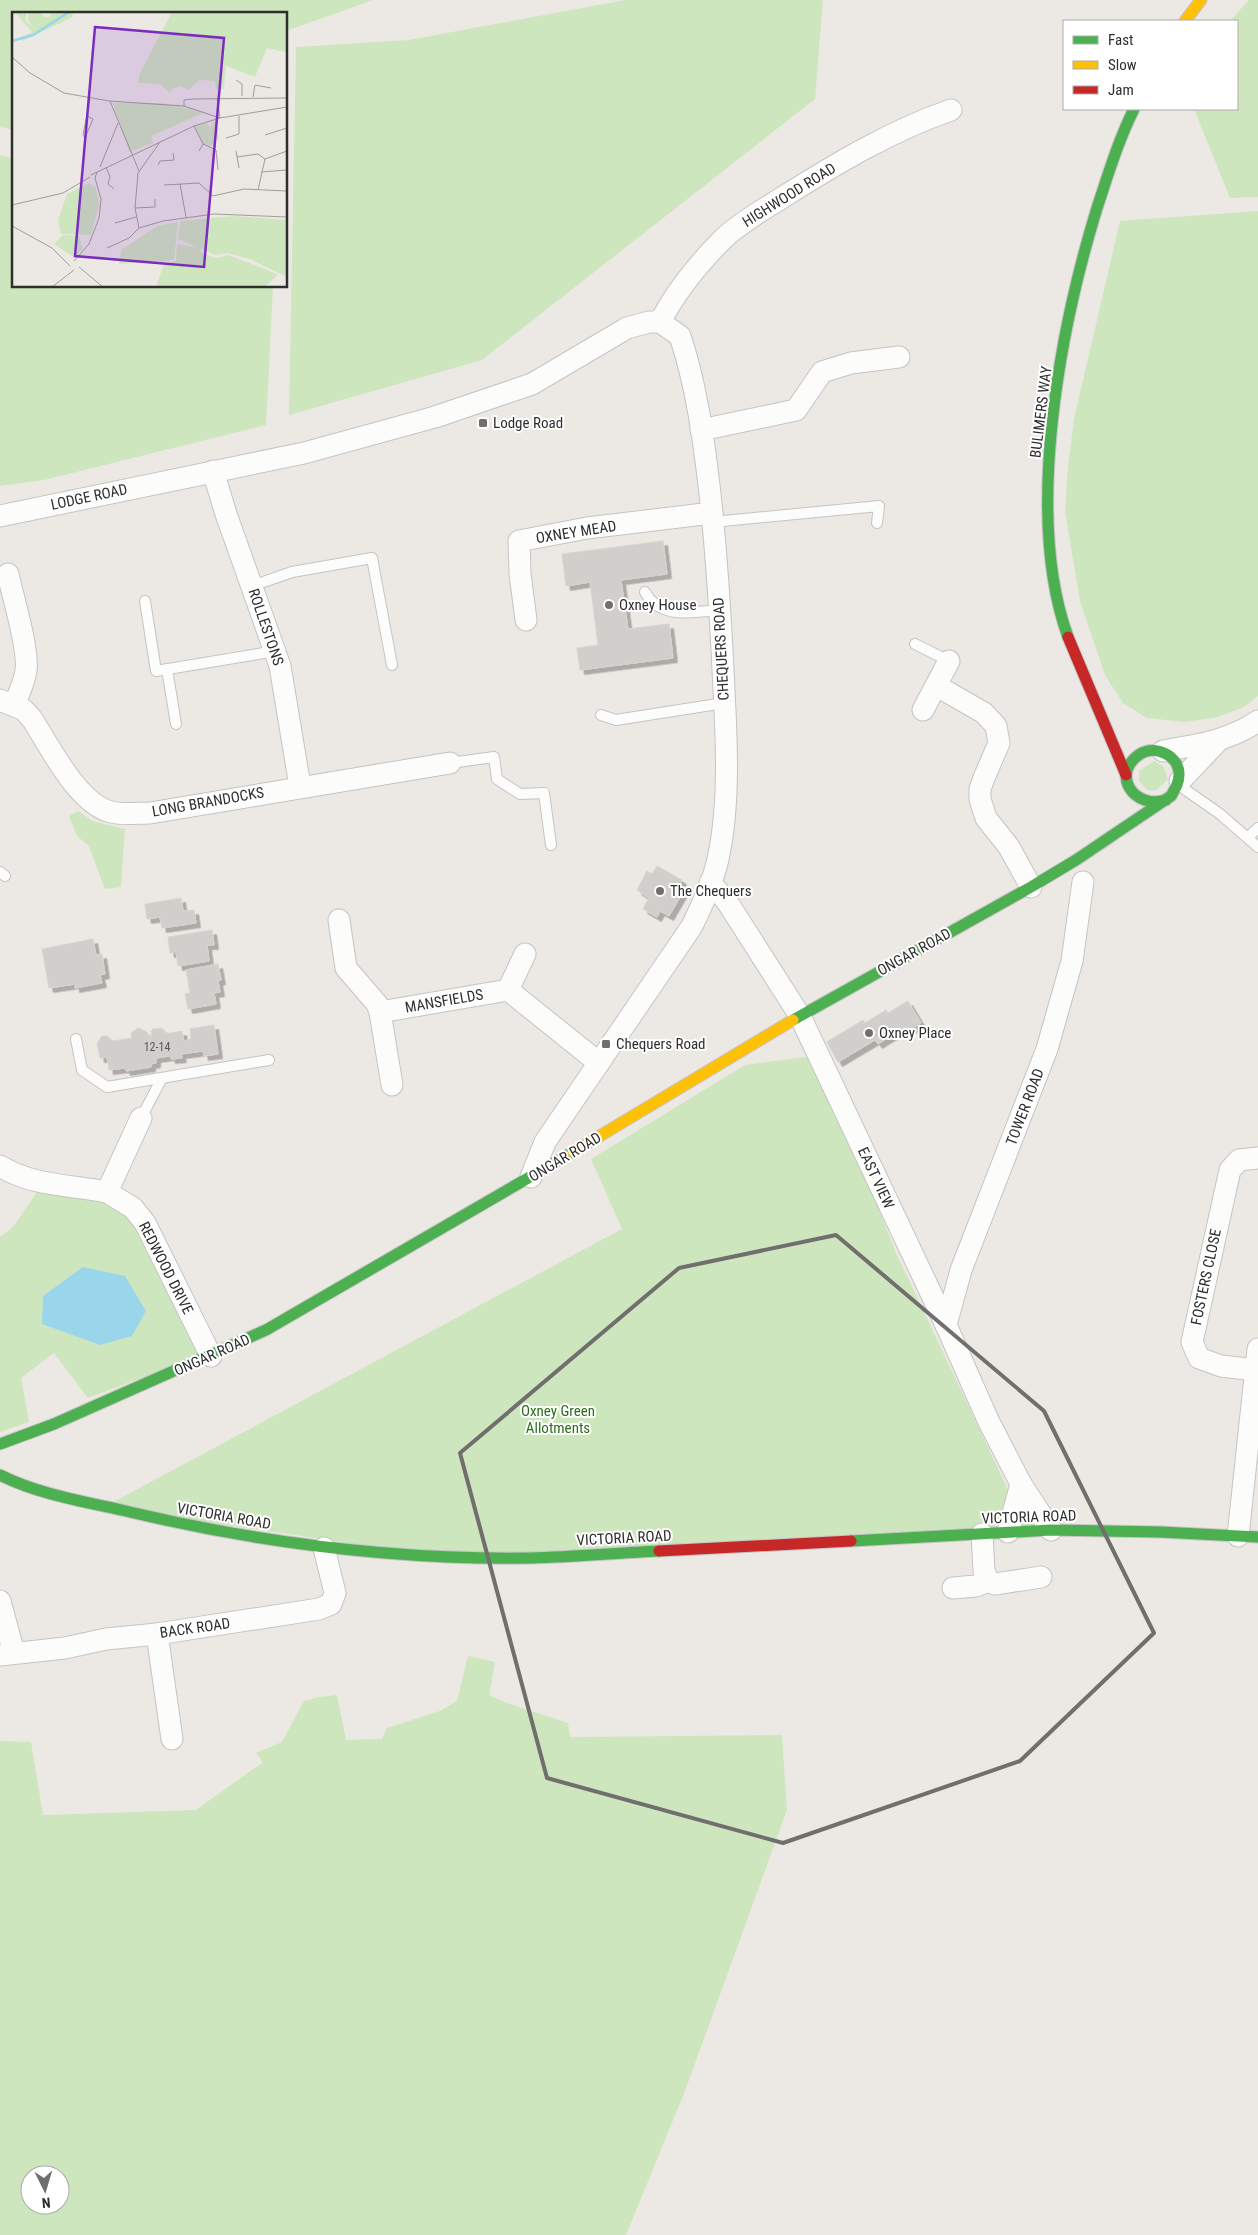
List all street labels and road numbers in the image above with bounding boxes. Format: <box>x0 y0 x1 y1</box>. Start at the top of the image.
street label: HIGHWOOD ROAD <box>739 159 839 231</box>
street label: BULIMERS WAY <box>1026 365 1056 459</box>
street label: LODGE ROAD <box>49 480 129 514</box>
street label: OXNEY MEAD <box>534 517 618 547</box>
street label: ROLLESTONS <box>244 586 288 668</box>
street label: CHEQUERS ROAD <box>709 597 733 701</box>
street label: LONG BRANDOCKS <box>151 783 266 821</box>
street label: ONGAR ROAD <box>874 924 954 980</box>
street label: MANSFIELDS <box>403 985 485 1017</box>
street label: TOWER ROAD <box>1002 1066 1048 1148</box>
street label: ONGAR ROAD <box>526 1128 604 1186</box>
street label: EAST VIEW <box>854 1144 898 1212</box>
street label: REDWOOD DRIVE <box>135 1219 197 1317</box>
street label: FOSTERS CLOSE <box>1187 1227 1225 1327</box>
street label: ONGAR ROAD <box>171 1330 253 1380</box>
street label: VICTORIA ROAD <box>176 1499 272 1533</box>
street label: VICTORIA ROAD <box>981 1506 1077 1528</box>
street label: VICTORIA ROAD <box>576 1527 672 1549</box>
street label: BACK ROAD <box>159 1614 231 1642</box>

